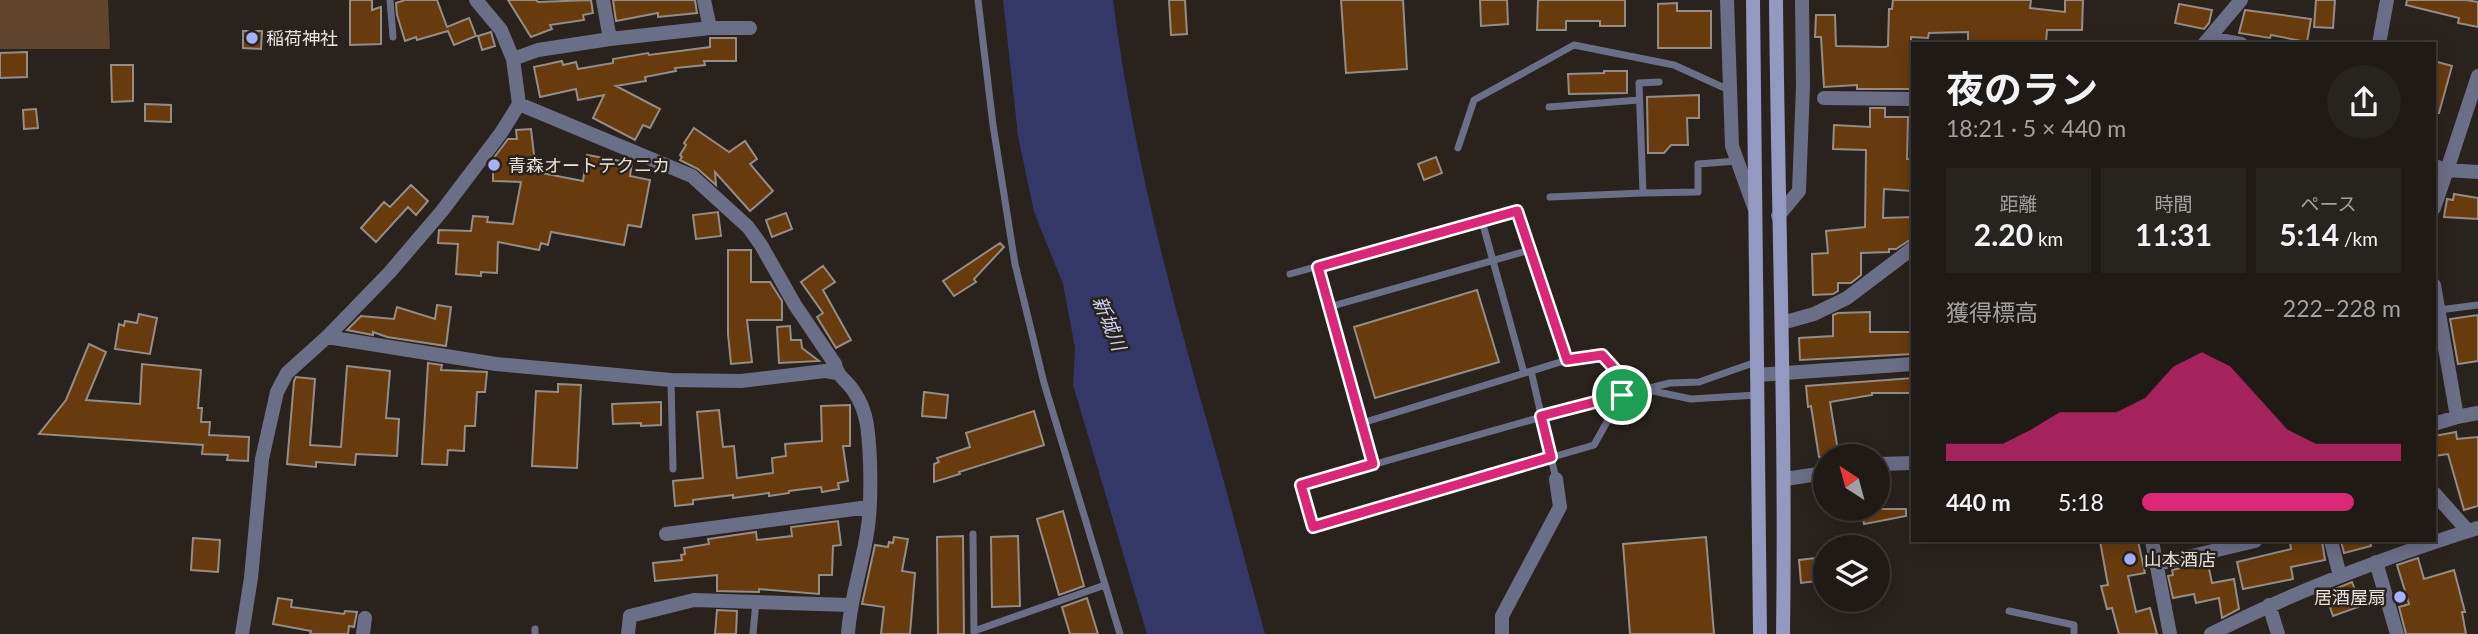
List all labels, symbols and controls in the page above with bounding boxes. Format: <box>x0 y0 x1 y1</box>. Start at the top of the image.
place label: 稲荷神社 <box>266 27 338 49</box>
marker: 稲荷神社 <box>244 30 260 46</box>
text: 夜のラン <box>1946 65 2098 111</box>
button: share <box>2327 65 2401 139</box>
text: 18:21 · 5 × 440 m <box>1946 114 2126 142</box>
place label: 青森オートテクニカ <box>508 154 670 176</box>
marker: 青森オートテクニカ <box>486 157 502 173</box>
text: 距離 <box>1999 192 2038 215</box>
text: 時間 <box>2154 192 2193 215</box>
text: ペース <box>2300 192 2357 215</box>
text: 2.20 <box>1974 216 2033 252</box>
text: 11:31 <box>2135 216 2212 252</box>
text: 5:14 <box>2279 216 2339 252</box>
text: km <box>2033 227 2063 250</box>
text: /km <box>2339 227 2378 250</box>
water label: 新城川 <box>1089 292 1132 356</box>
text: 222–228 m <box>2283 294 2401 322</box>
text: 獲得標高 <box>1946 298 2038 326</box>
pin <box>1592 365 1652 425</box>
icon: arrive <box>1603 376 1641 414</box>
north arrow <box>1813 444 1890 522</box>
map controls <box>1813 444 1890 612</box>
text: 440 m <box>1946 488 2011 516</box>
text: 5:18 <box>2058 488 2104 516</box>
button: layers <box>1813 535 1890 612</box>
place label: 山本酒店 <box>2144 548 2216 570</box>
marker: 山本酒店 <box>2122 551 2138 567</box>
place label: 居酒屋扇 <box>2314 586 2386 608</box>
marker: 居酒屋扇 <box>2392 589 2408 605</box>

